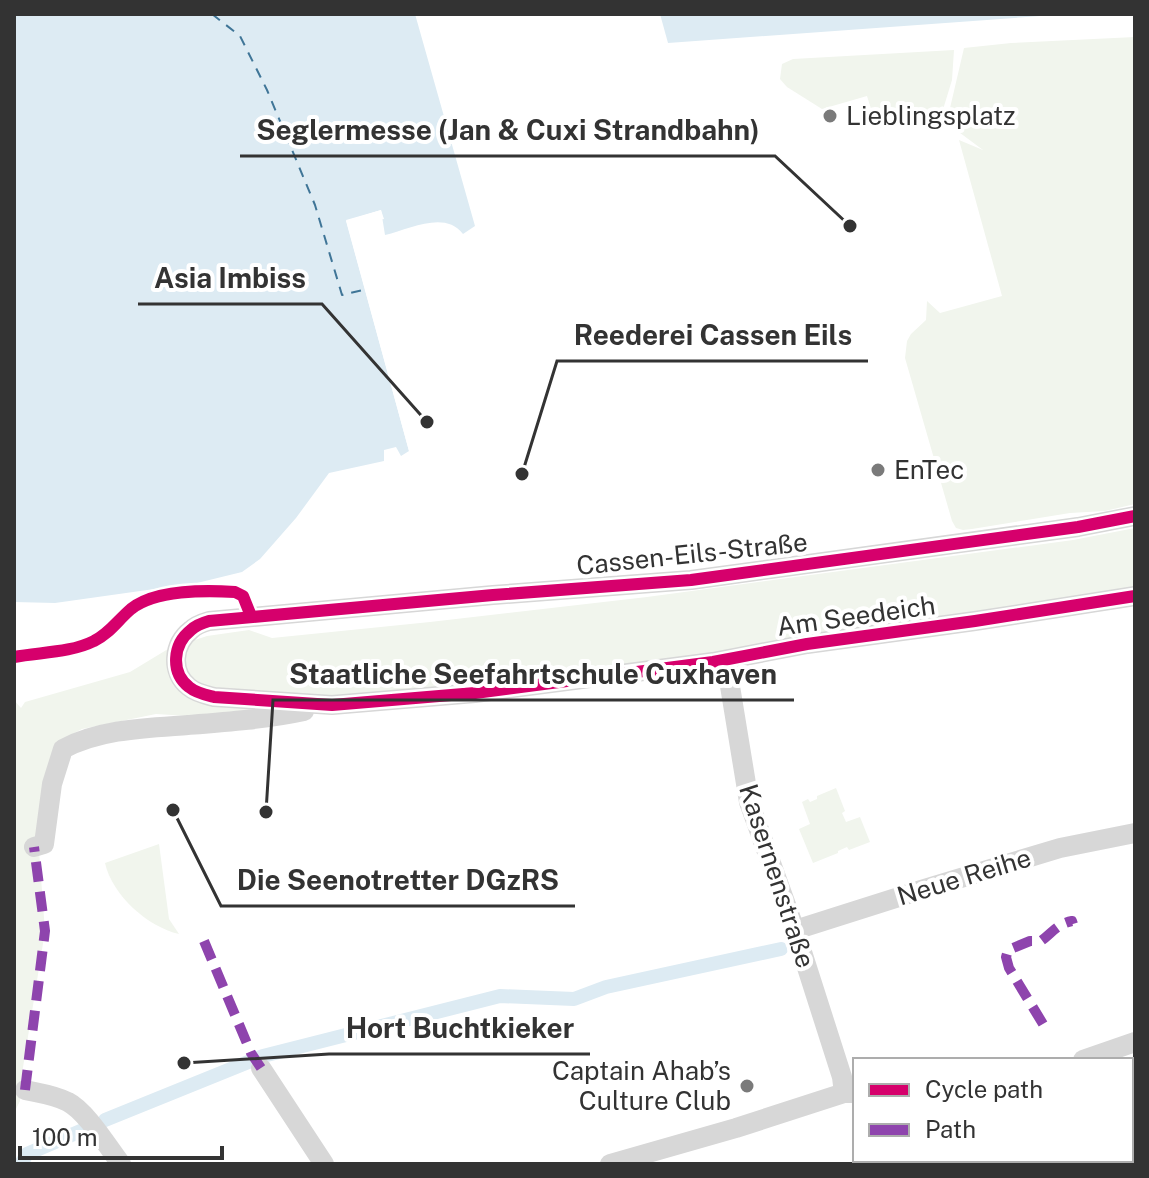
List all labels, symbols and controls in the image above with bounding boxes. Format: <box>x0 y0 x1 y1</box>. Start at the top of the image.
place label: Lieblingsplatz <box>846 100 1016 131</box>
callout: Seglermesse (Jan & Cuxi Strandbahn) <box>240 104 775 156</box>
marker: Lieblingsplatz <box>821 107 839 125</box>
text: Seglermesse (Jan & Cuxi Strandbahn) <box>256 113 760 146</box>
callout: Asia Imbiss <box>138 252 322 304</box>
text: Asia Imbiss <box>154 261 306 294</box>
callout: Reederei Cassen Eils <box>557 309 868 361</box>
text: Reederei Cassen Eils <box>574 318 852 351</box>
place label: EnTec <box>894 454 964 485</box>
marker: EnTec <box>869 461 887 479</box>
street label: Cassen-Eils-Straße <box>575 526 809 581</box>
street label: Am Seedeich <box>775 589 937 642</box>
callout: Staatliche Seefahrtschule Cuxhaven <box>273 648 794 700</box>
text: Staatliche Seefahrtschule Cuxhaven <box>289 657 777 690</box>
street label: Kasernenstraße <box>733 780 822 972</box>
street label: Neue Reihe <box>893 841 1035 912</box>
callout: Die Seenotretter DGzRS <box>221 854 575 906</box>
text: Die Seenotretter DGzRS <box>237 863 559 896</box>
callout: Hort Buchtkieker <box>329 1002 590 1054</box>
text: Hort Buchtkieker <box>346 1011 574 1044</box>
place label: Captain Ahab’s Culture Club <box>552 1055 731 1116</box>
legend <box>853 1058 1133 1162</box>
text: Cycle path <box>925 1075 1043 1103</box>
marker: Captain Ahab’s Culture Club <box>738 1077 756 1095</box>
scale bar <box>20 1110 222 1160</box>
text: Path <box>925 1115 976 1143</box>
text: 100 m <box>32 1123 98 1151</box>

